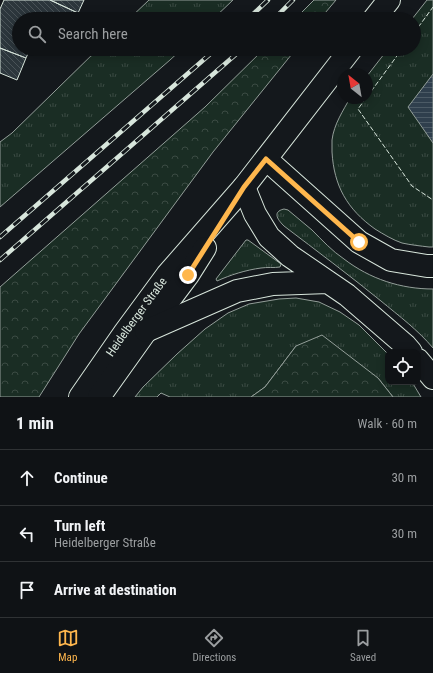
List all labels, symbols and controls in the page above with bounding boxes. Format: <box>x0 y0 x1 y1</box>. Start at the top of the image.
search box <box>12 12 421 56</box>
icon: search <box>26 23 48 45</box>
text: Search here <box>58 25 128 43</box>
north arrow <box>337 68 373 104</box>
route start <box>350 233 368 251</box>
route end <box>179 266 197 284</box>
street label: Heidelberger Straße <box>103 274 170 359</box>
map controls <box>385 349 421 385</box>
button: locate <box>385 349 421 385</box>
text: 1 min <box>16 413 54 433</box>
text: Walk · 60 m <box>357 416 417 431</box>
icon: ahead <box>16 467 38 489</box>
text: Continue <box>54 469 108 487</box>
text: 30 m <box>391 470 417 485</box>
text: Turn left <box>54 517 105 535</box>
icon: left <box>16 523 38 545</box>
text: 30 m <box>391 526 417 541</box>
text: Heidelberger Straße <box>54 535 156 550</box>
icon: arrive <box>16 579 38 601</box>
text: Arrive at destination <box>54 581 177 599</box>
tab: Map <box>57 627 79 664</box>
tab: Directions <box>192 627 236 664</box>
tab: Saved <box>350 627 376 664</box>

